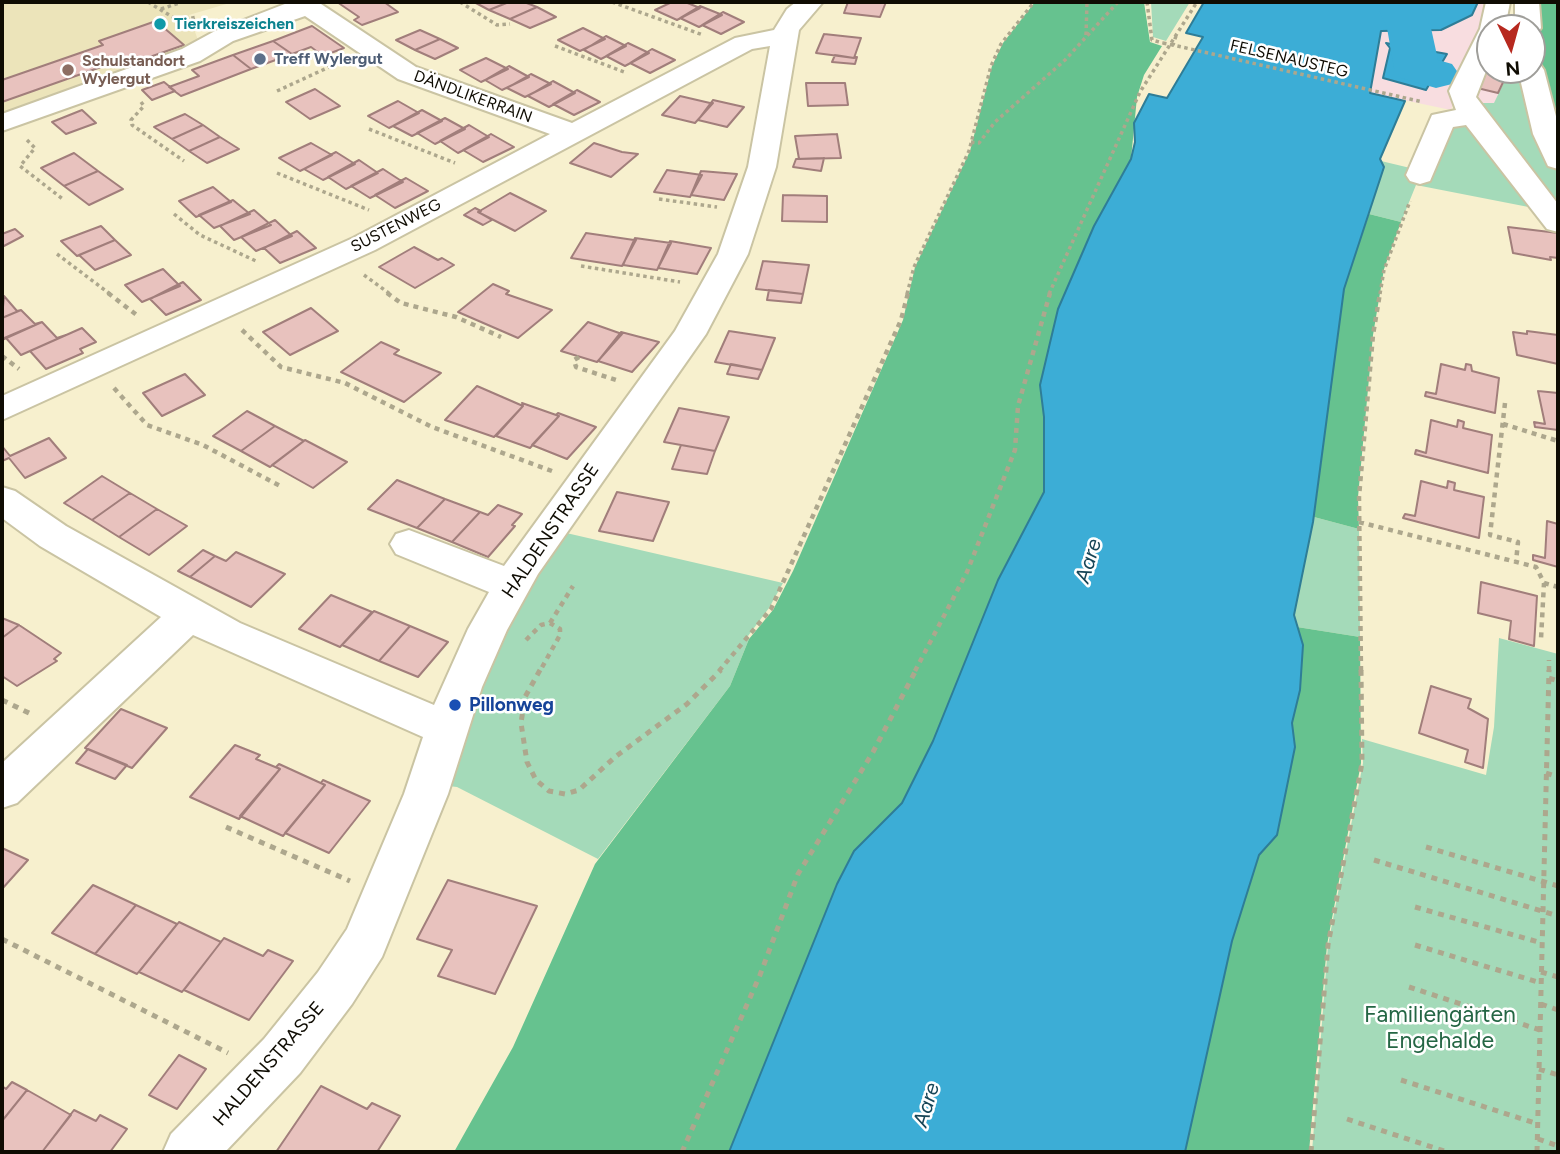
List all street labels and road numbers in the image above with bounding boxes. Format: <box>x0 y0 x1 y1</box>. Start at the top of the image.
street label: FELSENAUSTEG <box>1228 36 1350 82</box>
street label: DÄNDLIKERRAIN <box>411 67 535 127</box>
street label: SUSTENWEG <box>348 195 444 257</box>
street label: HALDENSTRASSE <box>497 459 605 603</box>
street label: HALDENSTRASSE <box>209 997 329 1131</box>

